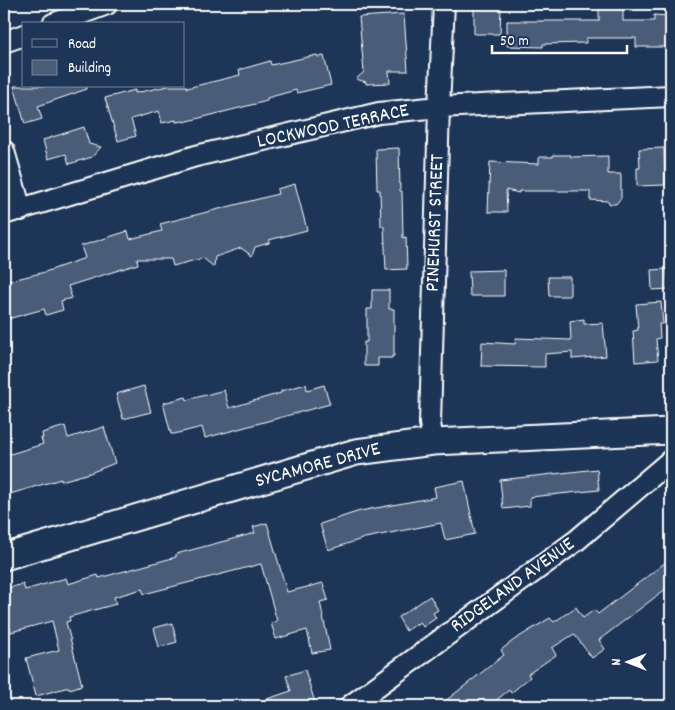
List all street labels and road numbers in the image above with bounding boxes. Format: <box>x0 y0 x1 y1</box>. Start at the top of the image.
street label: LOCKWOOD TERRACE <box>254 97 412 157</box>
street label: PINEHURST STREET <box>420 154 452 292</box>
street label: SYCAMORE DRIVE <box>252 436 384 496</box>
street label: RIDGELAND AVENUE <box>445 531 581 641</box>

